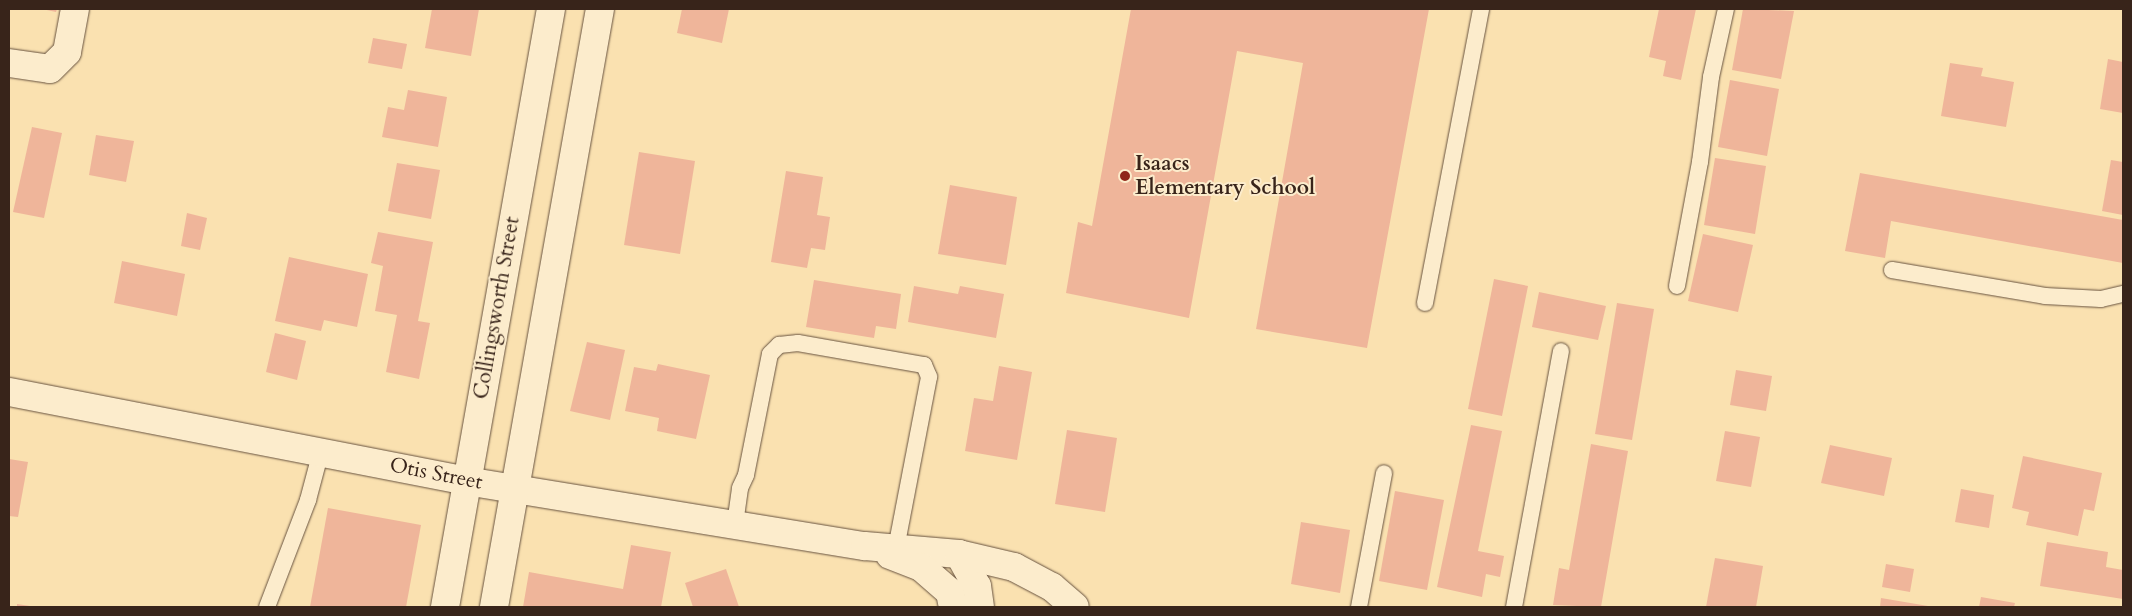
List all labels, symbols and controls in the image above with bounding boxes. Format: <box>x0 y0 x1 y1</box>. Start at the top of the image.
place label: Isaacs Elementary School <box>1135 151 1315 201</box>
marker: Isaacs Elementary School <box>1119 170 1131 182</box>
street label: Collingsworth Street <box>469 215 525 401</box>
street label: Otis Street <box>388 453 484 495</box>

